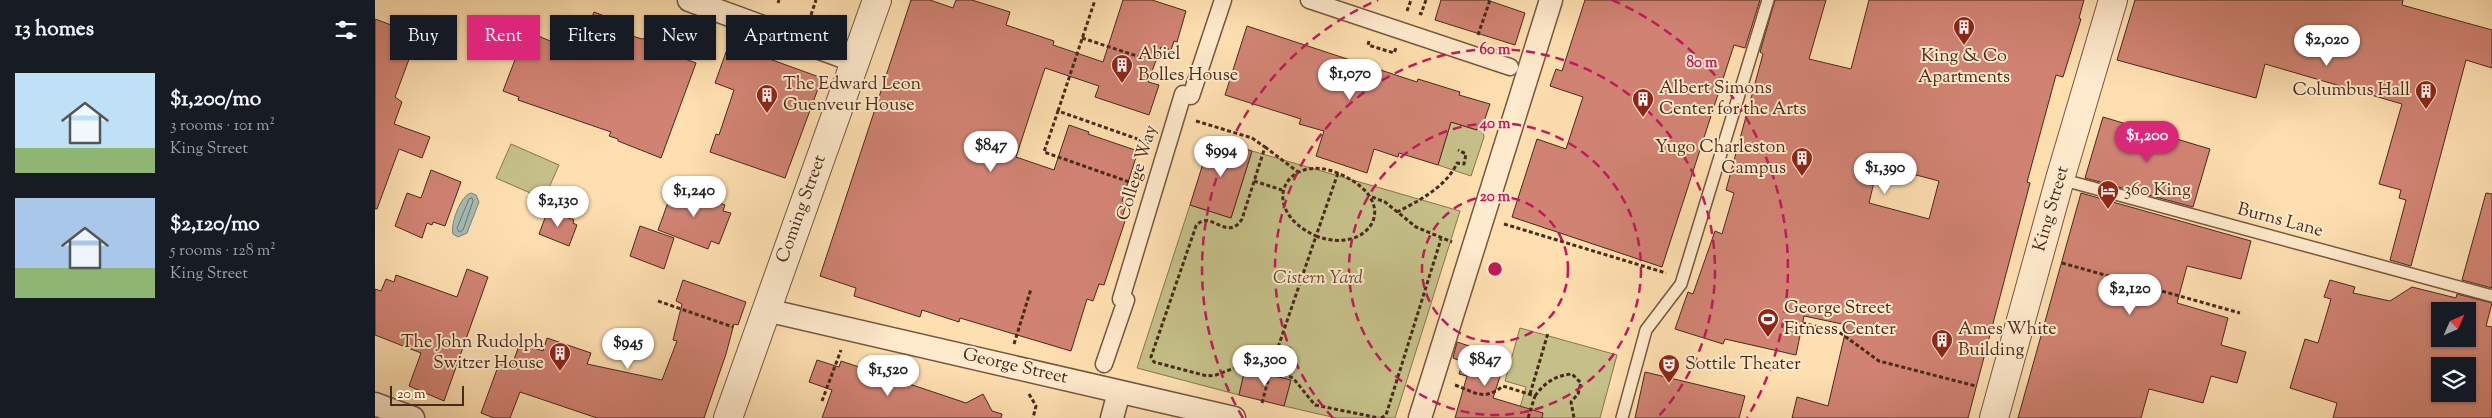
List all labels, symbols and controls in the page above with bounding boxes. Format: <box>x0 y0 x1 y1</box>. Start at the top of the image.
text: 13 homes <box>15 15 94 45</box>
chip: Buy <box>390 15 457 60</box>
chip: Rent <box>467 15 540 60</box>
chip: Filters <box>550 15 634 60</box>
chip: New <box>644 15 716 60</box>
chip: Apartment <box>726 15 847 60</box>
building icon: King & Co Apartments <box>1952 15 1976 46</box>
icon: filters <box>332 16 360 44</box>
pin: $2,020 <box>2286 24 2368 67</box>
text: $2,020 <box>2305 29 2349 52</box>
text: 60 m <box>1480 40 1511 61</box>
place label: Abiel Bolles House <box>1138 42 1238 89</box>
place label: King & Co Apartments <box>1918 44 2010 91</box>
building icon: Abiel Bolles House <box>1110 53 1134 84</box>
text: 80 m <box>1686 53 1718 74</box>
pin: $1,070 <box>1309 58 1391 101</box>
text: $1,070 <box>1329 63 1371 86</box>
place label: The Edward Leon Guenveur House <box>783 72 921 119</box>
place label: Albert Simons Center for the Arts <box>1659 76 1806 123</box>
place label: Columbus Hall <box>2293 78 2410 104</box>
building icon: Columbus Hall <box>2414 79 2438 110</box>
building icon: The Edward Leon Guenveur House <box>755 83 779 114</box>
text: $1,200/mo <box>170 85 261 115</box>
building icon: Albert Simons Center for the Arts <box>1631 87 1655 118</box>
icon: home <box>55 93 115 153</box>
text: 40 m <box>1479 114 1511 135</box>
text: 3 rooms · 101 m² <box>170 115 275 138</box>
pin: $1,200 <box>2106 120 2188 163</box>
street label: College Way <box>1111 122 1165 224</box>
text: $1,200 <box>2126 125 2168 148</box>
pin: $847 <box>961 130 1021 173</box>
text: $847 <box>975 135 1007 158</box>
place label: Yugo Charleston Campus <box>1655 135 1786 182</box>
pin: $994 <box>1191 136 1251 178</box>
text: King Street <box>170 138 248 161</box>
text: $994 <box>1205 140 1237 163</box>
building icon: Yugo Charleston Campus <box>1790 146 1814 177</box>
street label: Coming Street <box>770 151 834 267</box>
pin: $1,390 <box>1844 152 1926 195</box>
text: $1,390 <box>1865 157 1905 180</box>
street label: King Street <box>2027 163 2077 255</box>
pin: $1,240 <box>653 176 735 218</box>
place label: 360 King <box>2124 178 2191 204</box>
hotel icon: 360 King <box>2096 179 2120 210</box>
text: $1,240 <box>673 180 715 203</box>
pin: $2,130 <box>517 186 599 228</box>
text: 20 m <box>1480 187 1511 208</box>
text: $2,130 <box>538 190 578 213</box>
street label: Burns Lane <box>2234 197 2326 245</box>
text: $2,120/mo <box>170 210 260 240</box>
icon: home <box>55 218 115 278</box>
text: 5 rooms · 128 m² <box>170 240 276 263</box>
centre of rings <box>1486 260 1504 278</box>
text: King Street <box>170 263 248 286</box>
park label: Cistern Yard <box>1273 266 1363 292</box>
pin: $2,120 <box>2089 274 2171 316</box>
text: $2,120 <box>2109 278 2151 301</box>
place label: George Street Fitness Center <box>1784 296 1896 343</box>
north arrow <box>2431 302 2476 348</box>
map controls <box>2431 302 2476 402</box>
sports icon: George Street Fitness Center <box>1756 307 1780 338</box>
place label: Ames White Building <box>1958 317 2057 364</box>
pin: $945 <box>598 328 658 370</box>
building icon: Ames White Building <box>1930 328 1954 359</box>
place label: The John Rudolph Switzer House <box>401 330 544 377</box>
text: $945 <box>613 332 643 355</box>
building icon: The John Rudolph Switzer House <box>548 341 572 372</box>
street label: George Street <box>960 342 1070 392</box>
pin: $2,300 <box>1224 344 1306 387</box>
pin: $847 <box>1455 344 1515 387</box>
text: $2,300 <box>1243 349 1287 372</box>
text: $847 <box>1469 349 1501 372</box>
place label: Sottile Theater <box>1685 352 1801 378</box>
theatre icon: Sottile Theater <box>1657 353 1681 384</box>
pin: $1,520 <box>847 354 929 397</box>
button: layers <box>2431 357 2476 402</box>
text: $1,520 <box>868 359 908 382</box>
scale bar <box>390 383 464 406</box>
text: 20 m <box>397 385 426 405</box>

